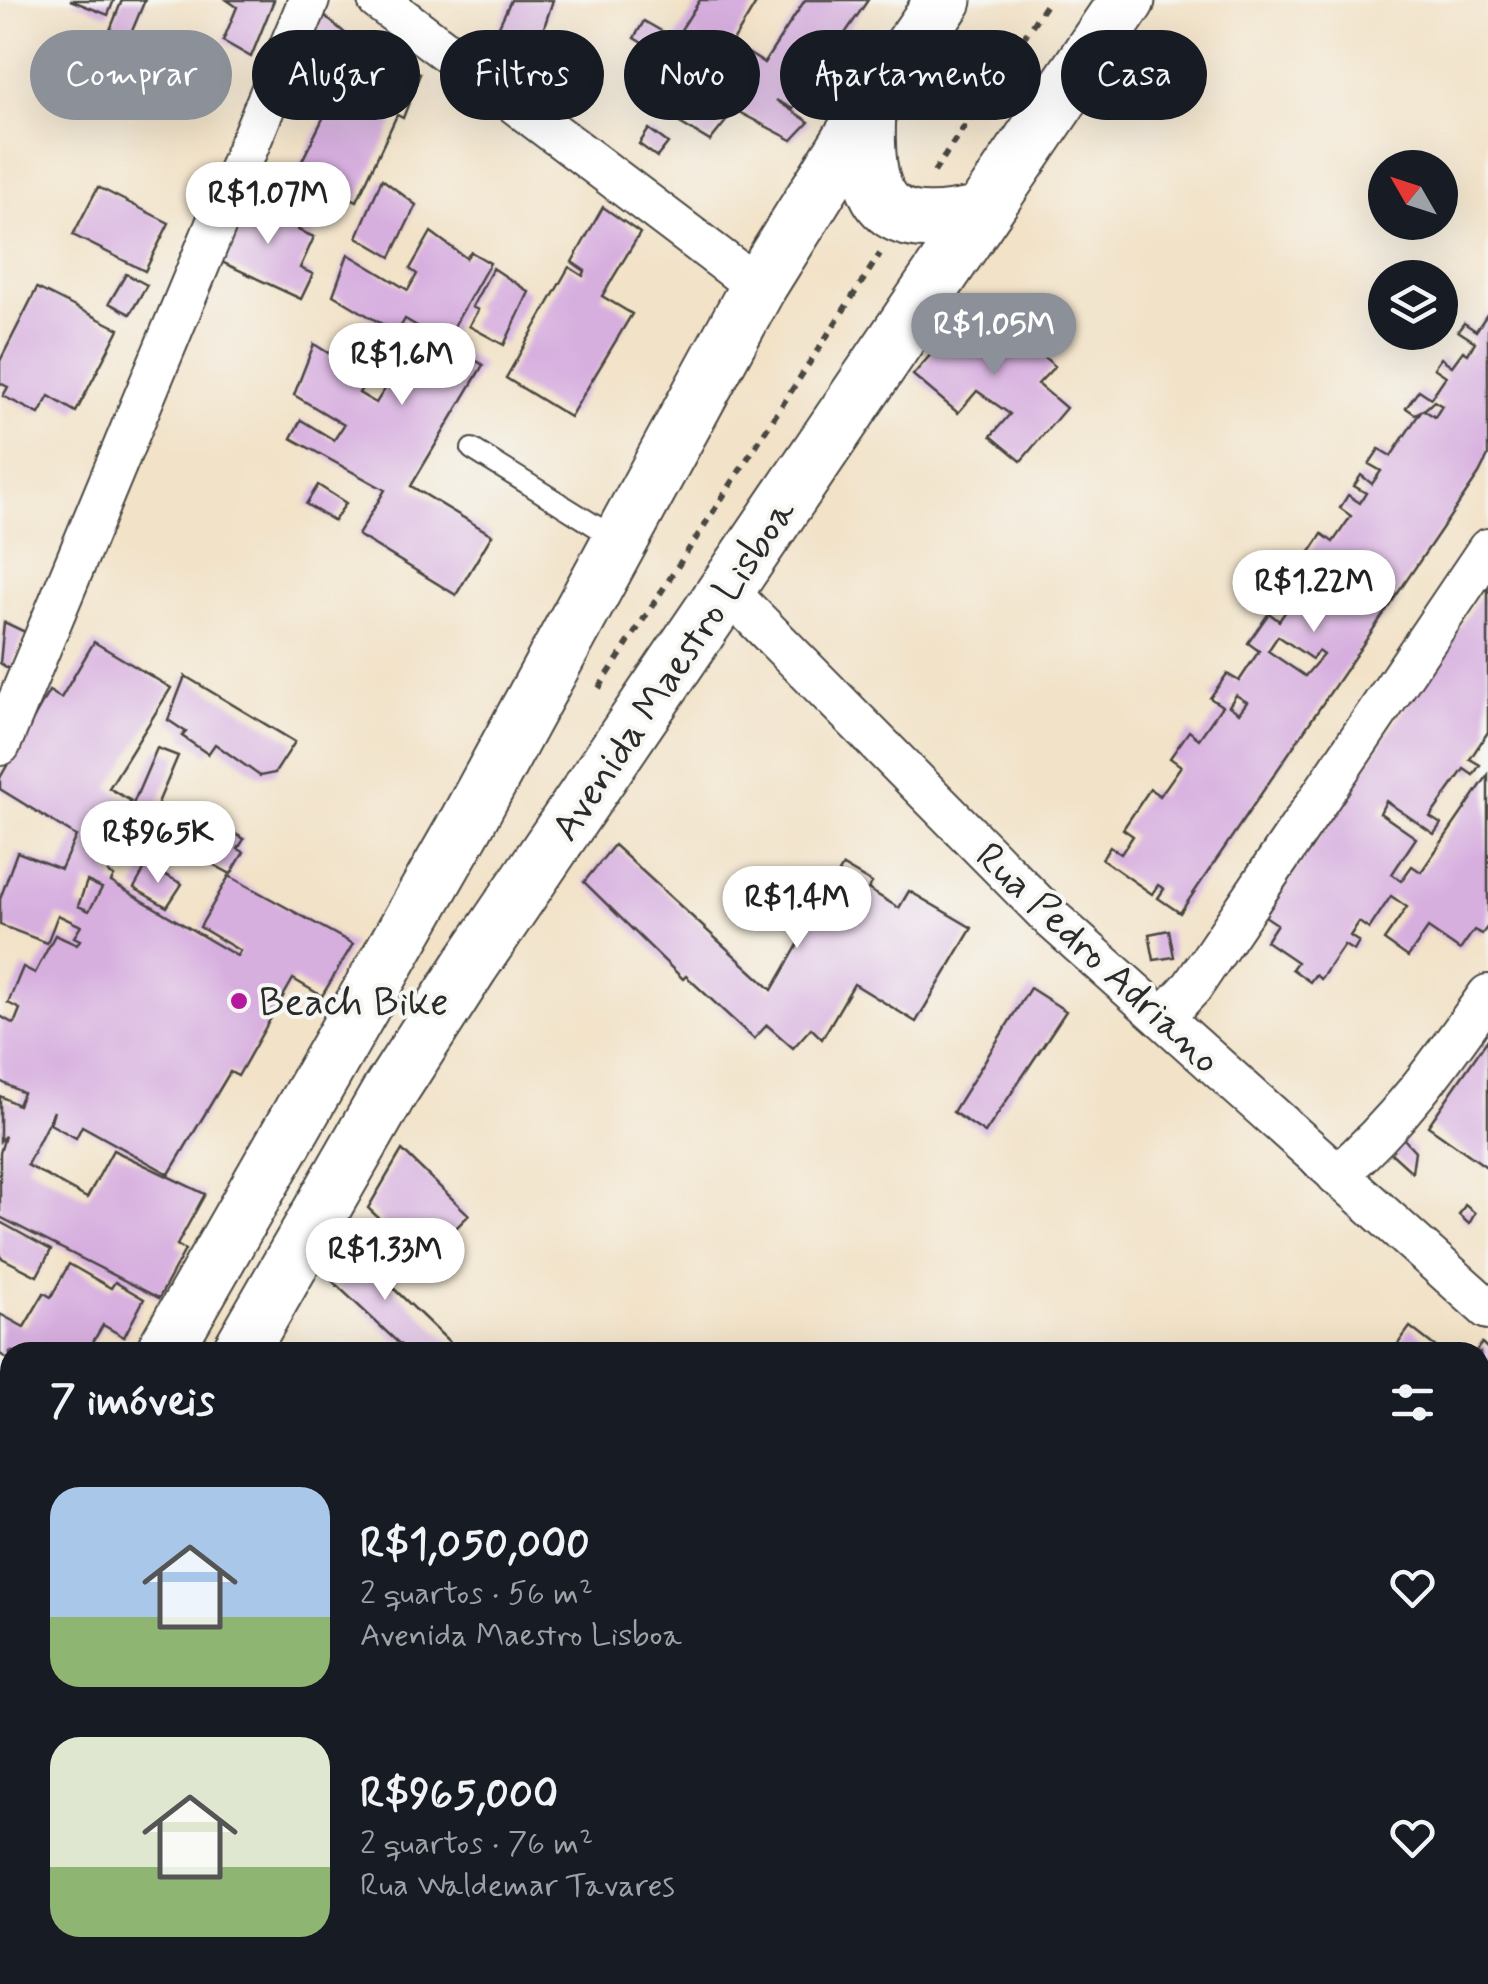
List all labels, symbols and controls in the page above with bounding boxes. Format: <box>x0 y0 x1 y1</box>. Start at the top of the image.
chip: Comprar <box>30 30 232 120</box>
chip: Alugar <box>252 30 420 120</box>
chip: Filtros <box>440 30 604 120</box>
chip: Novo <box>624 30 760 120</box>
chip: Apartamento <box>780 30 1041 120</box>
chip: Casa <box>1061 30 1207 120</box>
north arrow <box>1368 150 1458 240</box>
map controls <box>1368 150 1458 350</box>
pin: R$1.07M <box>176 162 360 247</box>
text: R$1.07M <box>208 173 328 215</box>
button: layers <box>1368 260 1458 350</box>
pin: R$1.05M <box>902 293 1086 378</box>
text: R$1.05M <box>933 304 1055 346</box>
pin: R$1.6M <box>321 323 483 408</box>
text: R$1.6M <box>351 334 453 376</box>
street label: Avenida Maestro Lisboa <box>540 489 809 852</box>
pin: R$1.22M <box>1222 550 1406 635</box>
text: R$1.22M <box>1254 561 1374 603</box>
pin: R$965K <box>77 801 239 886</box>
text: R$965K <box>102 812 214 854</box>
street label: Rua Pedro Adriano <box>963 832 1231 1086</box>
pin: R$1.4M <box>716 866 878 951</box>
text: R$1.4M <box>744 877 850 919</box>
place label: Beach Bike <box>259 978 449 1030</box>
marker: Beach Bike <box>228 990 250 1012</box>
pin: R$1.33M <box>293 1218 477 1303</box>
text: R$1.33M <box>328 1229 442 1271</box>
text: 7 imóveis <box>50 1375 215 1430</box>
icon: filters <box>1385 1375 1440 1430</box>
text: R$1,050,000 <box>360 1518 590 1573</box>
icon: home <box>130 1527 250 1647</box>
icon: heart <box>1385 1560 1440 1615</box>
text: 2 quartos · 56 m² <box>360 1573 593 1615</box>
text: Avenida Maestro Lisboa <box>360 1615 682 1657</box>
text: R$965,000 <box>360 1768 558 1823</box>
icon: home <box>130 1777 250 1897</box>
icon: heart <box>1385 1810 1440 1865</box>
text: 2 quartos · 76 m² <box>360 1823 593 1865</box>
text: Rua Waldemar Tavares <box>360 1865 675 1907</box>

